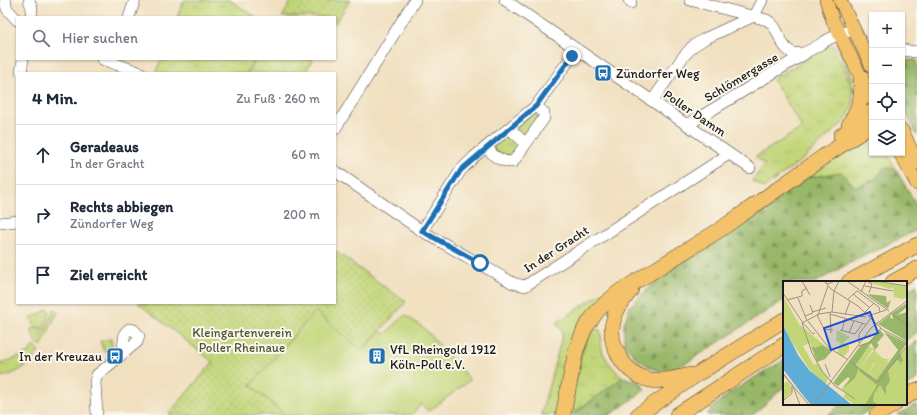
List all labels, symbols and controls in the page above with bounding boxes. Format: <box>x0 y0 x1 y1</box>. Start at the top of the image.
map controls <box>869 12 905 156</box>
button: + <box>869 12 905 48</box>
search box <box>16 16 336 60</box>
icon: search <box>30 27 52 49</box>
text: Hier suchen <box>62 29 138 47</box>
route end <box>563 47 581 65</box>
button: − <box>869 48 905 84</box>
street label: Schlömergasse <box>701 49 781 105</box>
bus stop icon: Zündorfer Weg <box>593 63 613 83</box>
place label: Zündorfer Weg <box>616 66 700 81</box>
button: locate <box>869 84 905 120</box>
street label: Poller Damm <box>661 87 730 140</box>
text: 4 Min. <box>32 88 78 108</box>
text: Zu Fuß · 260 m <box>236 91 320 106</box>
button: layers <box>869 120 905 156</box>
text: Geradeaus <box>70 138 139 156</box>
icon: ahead <box>32 144 54 166</box>
text: 60 m <box>291 147 320 162</box>
text: In der Gracht <box>70 156 145 171</box>
text: Rechts abbiegen <box>70 198 173 216</box>
icon: right <box>32 204 54 226</box>
text: 200 m <box>283 207 320 222</box>
text: Zündorfer Weg <box>70 216 154 231</box>
street label: In der Gracht <box>521 222 591 276</box>
route start <box>471 254 489 272</box>
icon: arrive <box>32 264 54 286</box>
text: Ziel erreicht <box>70 266 147 284</box>
inset map <box>783 281 907 405</box>
park label: Kleingartenverein Poller Rheinaue <box>192 325 292 355</box>
place label: VfL Rheingold 1912 Köln-Poll e.V. <box>390 342 496 372</box>
bus stop icon: In der Kreuzau <box>105 346 125 366</box>
building icon: VfL Rheingold 1912 Köln-Poll e.V. <box>367 346 387 366</box>
place label: In der Kreuzau <box>19 349 102 364</box>

